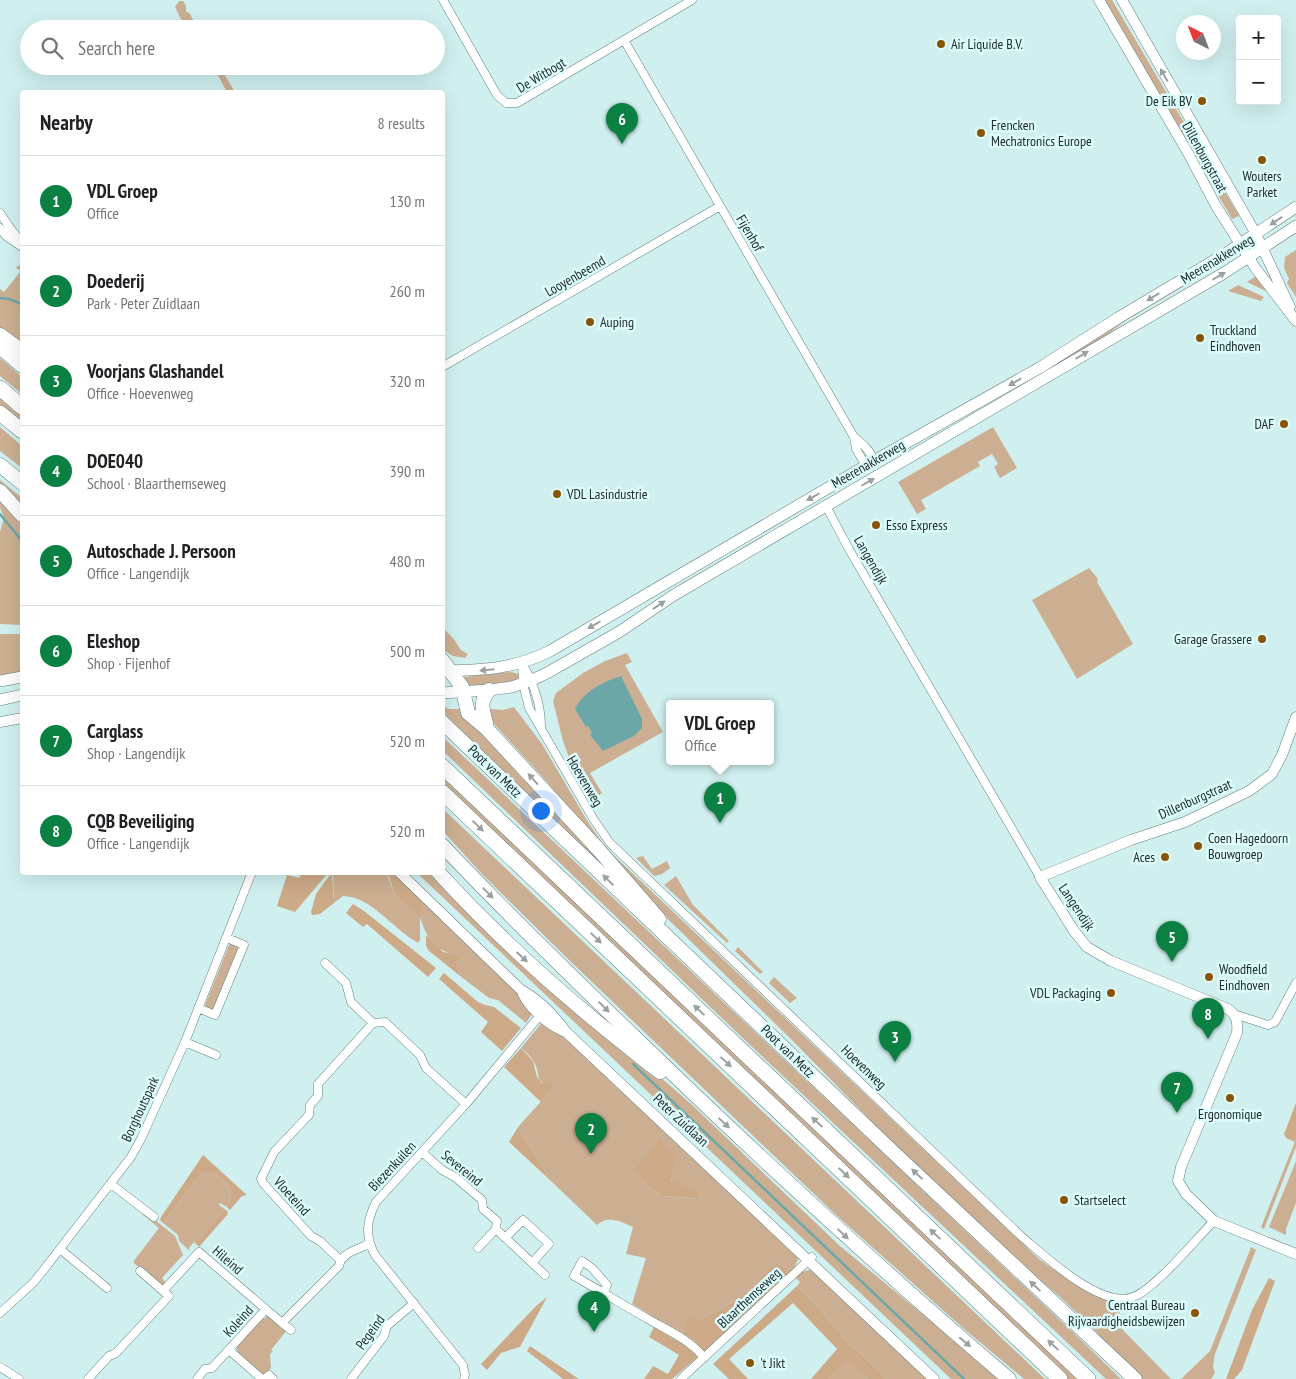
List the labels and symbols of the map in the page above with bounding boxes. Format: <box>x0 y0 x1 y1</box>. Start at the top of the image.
north arrow <box>1176 15 1221 60</box>
place label: Air Liquide B.V. <box>951 35 1023 53</box>
marker: Air Liquide B.V. <box>935 38 947 50</box>
street label: De Witbogt <box>513 53 569 97</box>
one-way arrow <box>1160 67 1168 82</box>
place label: De Eik BV <box>1146 92 1193 110</box>
marker: De Eik BV <box>1196 95 1208 107</box>
pin: 6 <box>606 103 638 144</box>
place label: Frencken Mechatronics Europe <box>991 116 1092 150</box>
street label: Dillenburgstraat <box>1178 118 1232 196</box>
marker: Frencken Mechatronics Europe <box>975 127 987 139</box>
marker: Wouters Parket <box>1256 154 1268 166</box>
place label: Wouters Parket <box>1242 167 1282 201</box>
street label: Fijenhof <box>732 211 768 255</box>
one-way arrow <box>1269 216 1283 226</box>
street label: Meerenakkerweg <box>1177 230 1257 288</box>
street label: Looyenbeemd <box>541 251 609 301</box>
one-way arrow <box>1212 271 1225 280</box>
one-way arrow <box>1147 292 1160 301</box>
place label: Auping <box>600 313 634 331</box>
marker: Auping <box>584 316 596 328</box>
place label: Truckland Eindhoven <box>1210 321 1261 355</box>
marker: Truckland Eindhoven <box>1194 332 1206 344</box>
one-way arrow <box>1076 351 1089 360</box>
one-way arrow <box>1008 378 1022 386</box>
place label: DAF <box>1255 415 1274 433</box>
marker: DAF <box>1278 418 1290 430</box>
street label: Meerenakkerweg <box>828 436 908 492</box>
one-way arrow <box>861 477 874 486</box>
place label: VDL Lasindustrie <box>566 485 648 503</box>
marker: VDL Lasindustrie <box>551 488 563 500</box>
one-way arrow <box>807 493 820 502</box>
place label: Esso Express <box>886 516 948 534</box>
marker: Esso Express <box>870 519 882 531</box>
street label: Langendijk <box>850 533 892 588</box>
one-way arrow <box>653 600 666 610</box>
one-way arrow <box>587 620 601 629</box>
place label: Garage Grassere <box>1174 630 1252 648</box>
marker: Garage Grassere <box>1256 633 1268 645</box>
one-way arrow <box>479 666 495 674</box>
street label: Poot van Metz <box>464 741 526 801</box>
street label: Hoevenweg <box>563 752 607 810</box>
one-way arrow <box>527 774 539 786</box>
street label: Dillenburgstraat <box>1156 775 1235 823</box>
pin: 1 <box>704 782 736 823</box>
your location <box>528 798 554 824</box>
one-way arrow <box>471 820 483 832</box>
place label: Coen Hagedoorn Bouwgroep <box>1208 829 1288 863</box>
marker: Coen Hagedoorn Bouwgroep <box>1192 840 1204 852</box>
place label: Aces <box>1133 848 1155 866</box>
marker: Aces <box>1159 851 1171 863</box>
one-way arrow <box>602 874 614 886</box>
street label: Langendijk <box>1055 880 1100 934</box>
one-way arrow <box>482 887 494 899</box>
pin: 5 <box>1156 921 1188 962</box>
one-way arrow <box>589 932 601 944</box>
one-way arrow <box>515 951 527 963</box>
place label: Woodfield Eindhoven <box>1219 960 1270 994</box>
marker: Woodfield Eindhoven <box>1203 971 1215 983</box>
place label: VDL Packaging <box>1029 984 1101 1002</box>
marker: VDL Packaging <box>1105 987 1117 999</box>
pin: 8 <box>1192 998 1224 1039</box>
one-way arrow <box>598 1001 610 1013</box>
one-way arrow <box>693 1004 705 1016</box>
street label: Poot van Metz <box>757 1021 819 1081</box>
pin: 3 <box>879 1021 911 1062</box>
street label: Hoevenweg <box>837 1041 891 1093</box>
one-way arrow <box>720 1055 732 1067</box>
pin: 7 <box>1161 1072 1193 1113</box>
street label: Borghoutspark <box>117 1073 163 1145</box>
street label: Peter Zuidlaan <box>649 1090 713 1150</box>
marker: Ergonomique <box>1224 1092 1236 1104</box>
place label: Ergonomique <box>1198 1105 1262 1123</box>
pin: 2 <box>575 1113 607 1154</box>
one-way arrow <box>811 1116 823 1128</box>
one-way arrow <box>718 1117 730 1129</box>
street label: Biezenkuilen <box>364 1137 420 1195</box>
street label: Severeind <box>438 1146 486 1190</box>
one-way arrow <box>838 1167 850 1179</box>
one-way arrow <box>912 1168 924 1180</box>
street label: Vloeteind <box>269 1172 314 1219</box>
place label: Startselect <box>1074 1191 1126 1209</box>
marker: Startselect <box>1058 1194 1070 1206</box>
one-way arrow <box>836 1228 848 1240</box>
one-way arrow <box>929 1228 941 1240</box>
street label: Hileind <box>209 1242 247 1278</box>
street label: Blaarthemseweg <box>713 1264 785 1332</box>
one-way arrow <box>1030 1280 1042 1292</box>
pin: 4 <box>578 1291 610 1332</box>
place label: Centraal Bureau Rijvaardigheidsbewijzen <box>1068 1296 1185 1330</box>
street label: Koleind <box>219 1301 257 1341</box>
marker: Centraal Bureau Rijvaardigheidsbewijzen <box>1189 1307 1201 1319</box>
street label: Pegeind <box>351 1311 389 1353</box>
one-way arrow <box>958 1336 971 1347</box>
one-way arrow <box>1047 1339 1059 1351</box>
place label: 't Jikt <box>760 1354 785 1372</box>
marker: 't Jikt <box>744 1357 756 1369</box>

